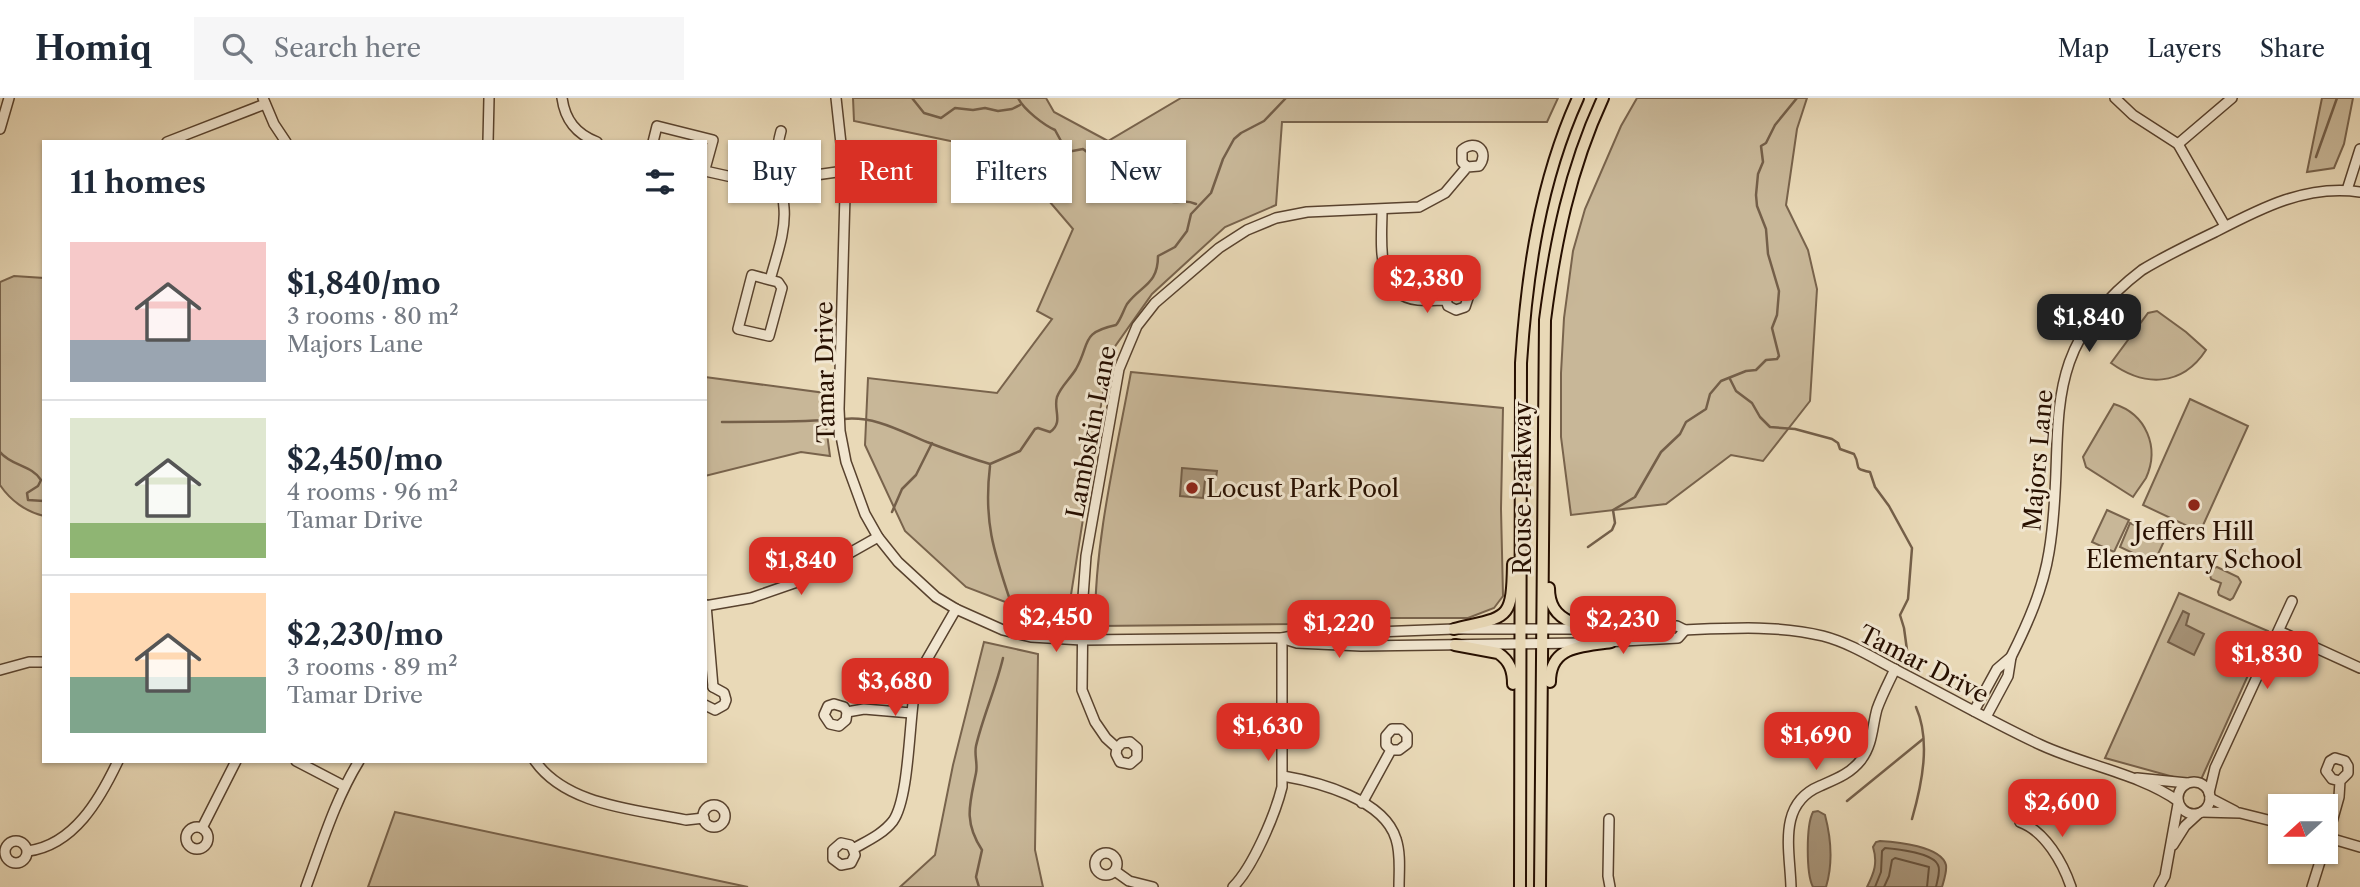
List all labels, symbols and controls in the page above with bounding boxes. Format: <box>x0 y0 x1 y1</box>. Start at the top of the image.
search box <box>194 17 684 80</box>
text: Homiq <box>35 28 152 69</box>
icon: search <box>218 29 256 67</box>
text: Search here <box>274 32 421 64</box>
text: Map <box>2058 34 2109 63</box>
text: Layers <box>2147 34 2222 63</box>
text: Share <box>2260 34 2325 63</box>
chip: Buy <box>728 140 821 203</box>
chip: Rent <box>835 140 937 203</box>
chip: Filters <box>951 140 1072 203</box>
chip: New <box>1086 140 1186 203</box>
icon: filters <box>641 163 679 201</box>
text: 11 homes <box>70 164 206 201</box>
pin: $2,380 <box>1370 256 1484 315</box>
text: $2,380 <box>1390 264 1464 292</box>
text: $1,840/mo <box>287 265 441 302</box>
icon: home <box>126 270 210 354</box>
pin: $1,840 <box>2032 294 2146 354</box>
street label: Tamar Drive <box>809 301 841 443</box>
text: 3 rooms · 80 m² <box>287 302 459 330</box>
text: $1,840 <box>2053 303 2125 331</box>
text: Majors Lane <box>287 330 423 358</box>
street label: Lambskin Lane <box>1060 343 1122 521</box>
street label: Majors Lane <box>2017 388 2059 532</box>
street label: Rouse Parkway <box>1508 401 1537 575</box>
text: $2,450/mo <box>287 441 443 478</box>
icon: home <box>126 446 210 530</box>
place label: Locust Park Pool <box>1206 474 1399 503</box>
text: 4 rooms · 96 m² <box>287 478 458 506</box>
marker: Locust Park Pool <box>1184 480 1200 496</box>
marker: Jeffers Hill Elementary School <box>2186 497 2202 513</box>
text: Tamar Drive <box>287 506 423 534</box>
place label: Jeffers Hill Elementary School <box>2086 517 2302 574</box>
pin: $1,840 <box>744 538 858 597</box>
text: $1,840 <box>765 546 837 574</box>
pin: $2,450 <box>999 594 1113 654</box>
pin: $2,230 <box>1566 596 1680 656</box>
pin: $1,220 <box>1282 601 1396 660</box>
text: $2,450 <box>1019 603 1093 631</box>
text: $2,230 <box>1586 605 1660 633</box>
text: $1,220 <box>1303 609 1375 637</box>
text: $2,230/mo <box>287 616 443 653</box>
street label: Tamar Drive <box>1854 619 1994 709</box>
icon: home <box>126 621 210 705</box>
pin: $1,830 <box>2210 632 2324 691</box>
text: $1,830 <box>2231 640 2303 668</box>
text: 3 rooms · 89 m² <box>287 653 458 681</box>
pin: $3,680 <box>838 658 952 718</box>
text: $3,680 <box>858 667 932 695</box>
text: Tamar Drive <box>287 681 423 709</box>
pin: $1,630 <box>1211 704 1325 763</box>
text: $1,630 <box>1233 712 1303 740</box>
pin: $1,690 <box>1759 712 1873 772</box>
text: $1,690 <box>1780 721 1852 749</box>
pin: $2,600 <box>2005 780 2119 839</box>
text: $2,600 <box>2024 788 2100 816</box>
north arrow <box>2268 794 2338 864</box>
map controls <box>2268 794 2338 864</box>

